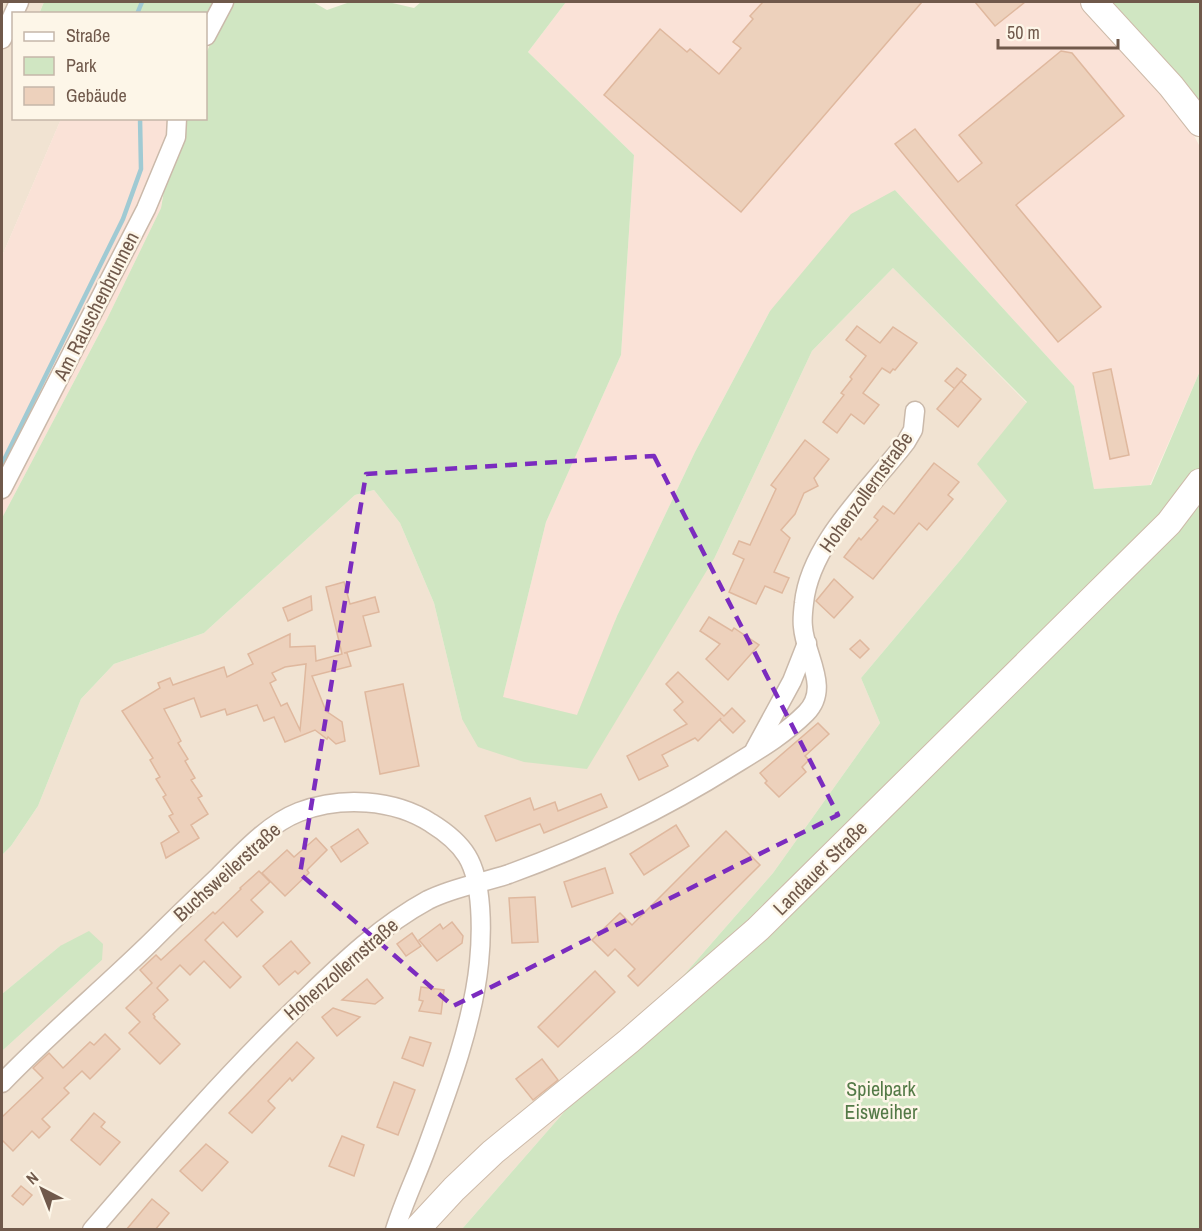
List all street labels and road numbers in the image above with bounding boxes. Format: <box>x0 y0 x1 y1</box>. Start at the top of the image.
street label: Am Rauschenbrunnen <box>46 227 145 385</box>
street label: Hohenzollernstraße <box>813 426 919 558</box>
street label: Landauer Straße <box>767 815 873 921</box>
street label: Buchsweilerstraße <box>167 816 286 927</box>
street label: Hohenzollernstraße <box>278 911 404 1026</box>

